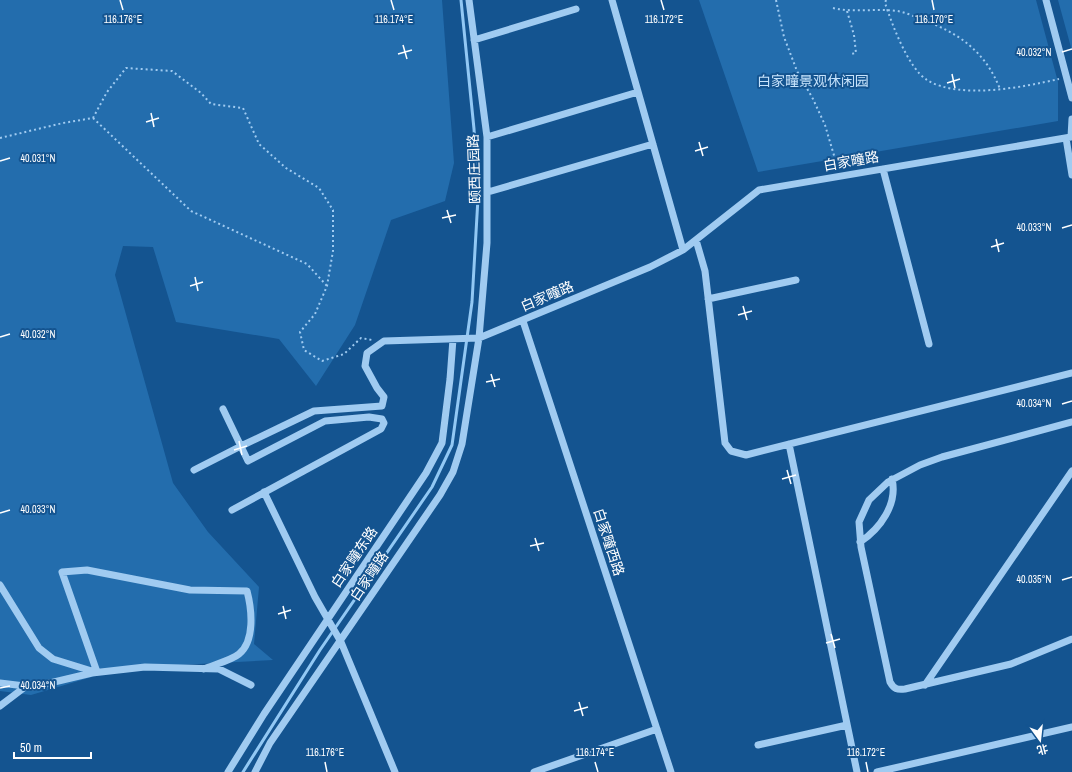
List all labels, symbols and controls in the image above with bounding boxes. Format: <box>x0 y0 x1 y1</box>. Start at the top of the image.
text: 116.176°E <box>104 13 142 26</box>
text: 116.174°E <box>375 13 413 26</box>
text: 116.172°E <box>645 13 683 26</box>
text: 116.170°E <box>915 13 953 26</box>
text: 40.032°N <box>1017 46 1052 59</box>
park label: 白家疃景观休闲园 <box>757 72 869 90</box>
street label: 颐西庄园路 <box>464 134 484 204</box>
street label: 白家疃路 <box>822 147 880 175</box>
text: 40.031°N <box>21 152 56 165</box>
text: 40.033°N <box>1017 221 1052 234</box>
street label: 白家疃路 <box>518 277 576 315</box>
text: 40.032°N <box>21 328 56 341</box>
text: 40.034°N <box>1017 397 1052 410</box>
text: 40.033°N <box>21 503 56 516</box>
street label: 白家疃西路 <box>590 506 628 578</box>
street label: 白家疃东路 <box>327 523 381 591</box>
street label: 白家疃路 <box>346 548 392 604</box>
text: 40.035°N <box>1017 573 1052 586</box>
text: 40.034°N <box>21 679 56 692</box>
north arrow <box>1020 720 1060 760</box>
scale bar <box>14 734 91 760</box>
text: 50 m <box>20 740 42 756</box>
text: 北 <box>1035 741 1050 758</box>
text: 116.176°E <box>306 746 344 759</box>
text: 116.174°E <box>576 746 614 759</box>
text: 116.172°E <box>847 746 885 759</box>

